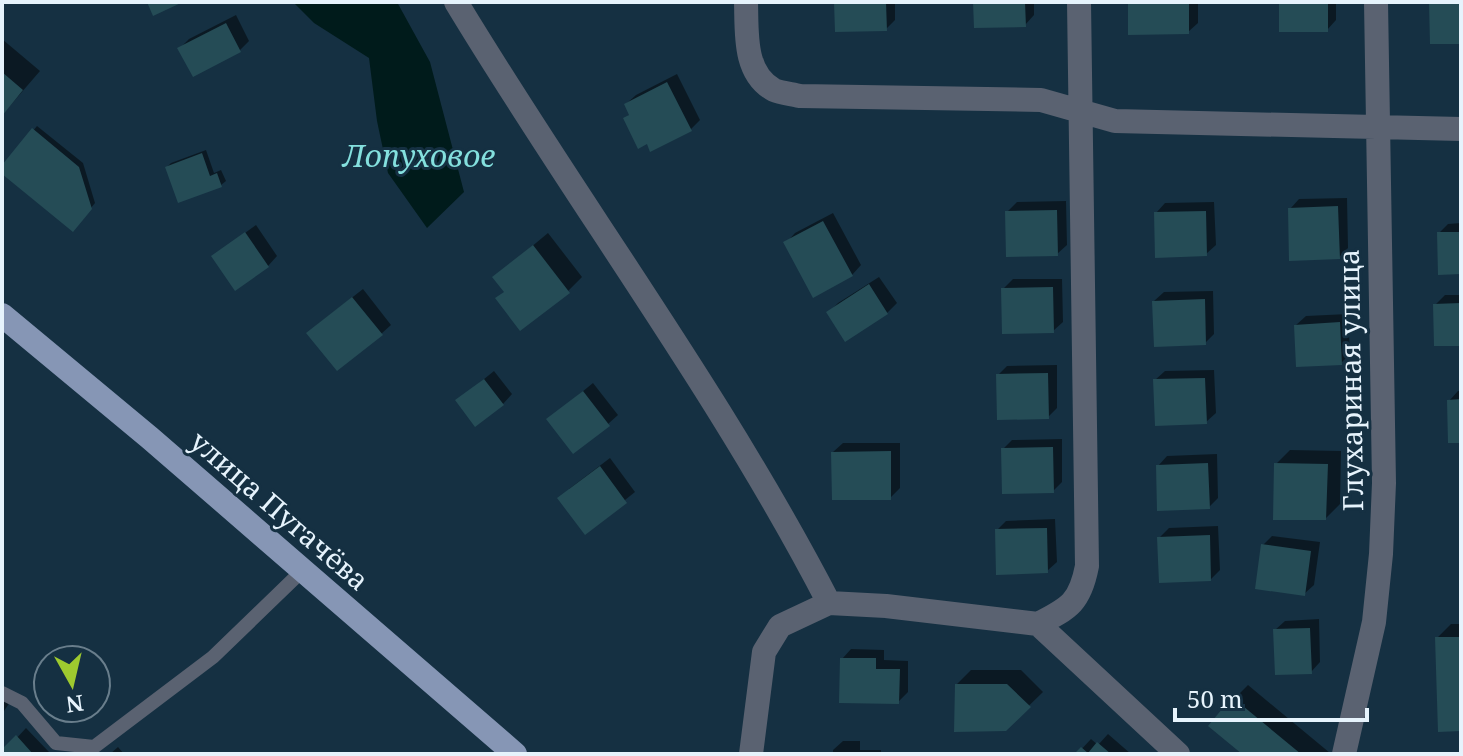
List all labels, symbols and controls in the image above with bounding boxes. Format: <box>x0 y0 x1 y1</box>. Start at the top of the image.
water label: Лопуховое <box>341 135 496 176</box>
street label: Глухариная улица <box>1329 249 1371 511</box>
street label: улица Пугачёва <box>183 422 377 598</box>
north arrow <box>32 644 112 724</box>
scale bar <box>1175 672 1367 722</box>
text: 50 m <box>1187 682 1243 715</box>
text: N <box>64 689 86 721</box>

